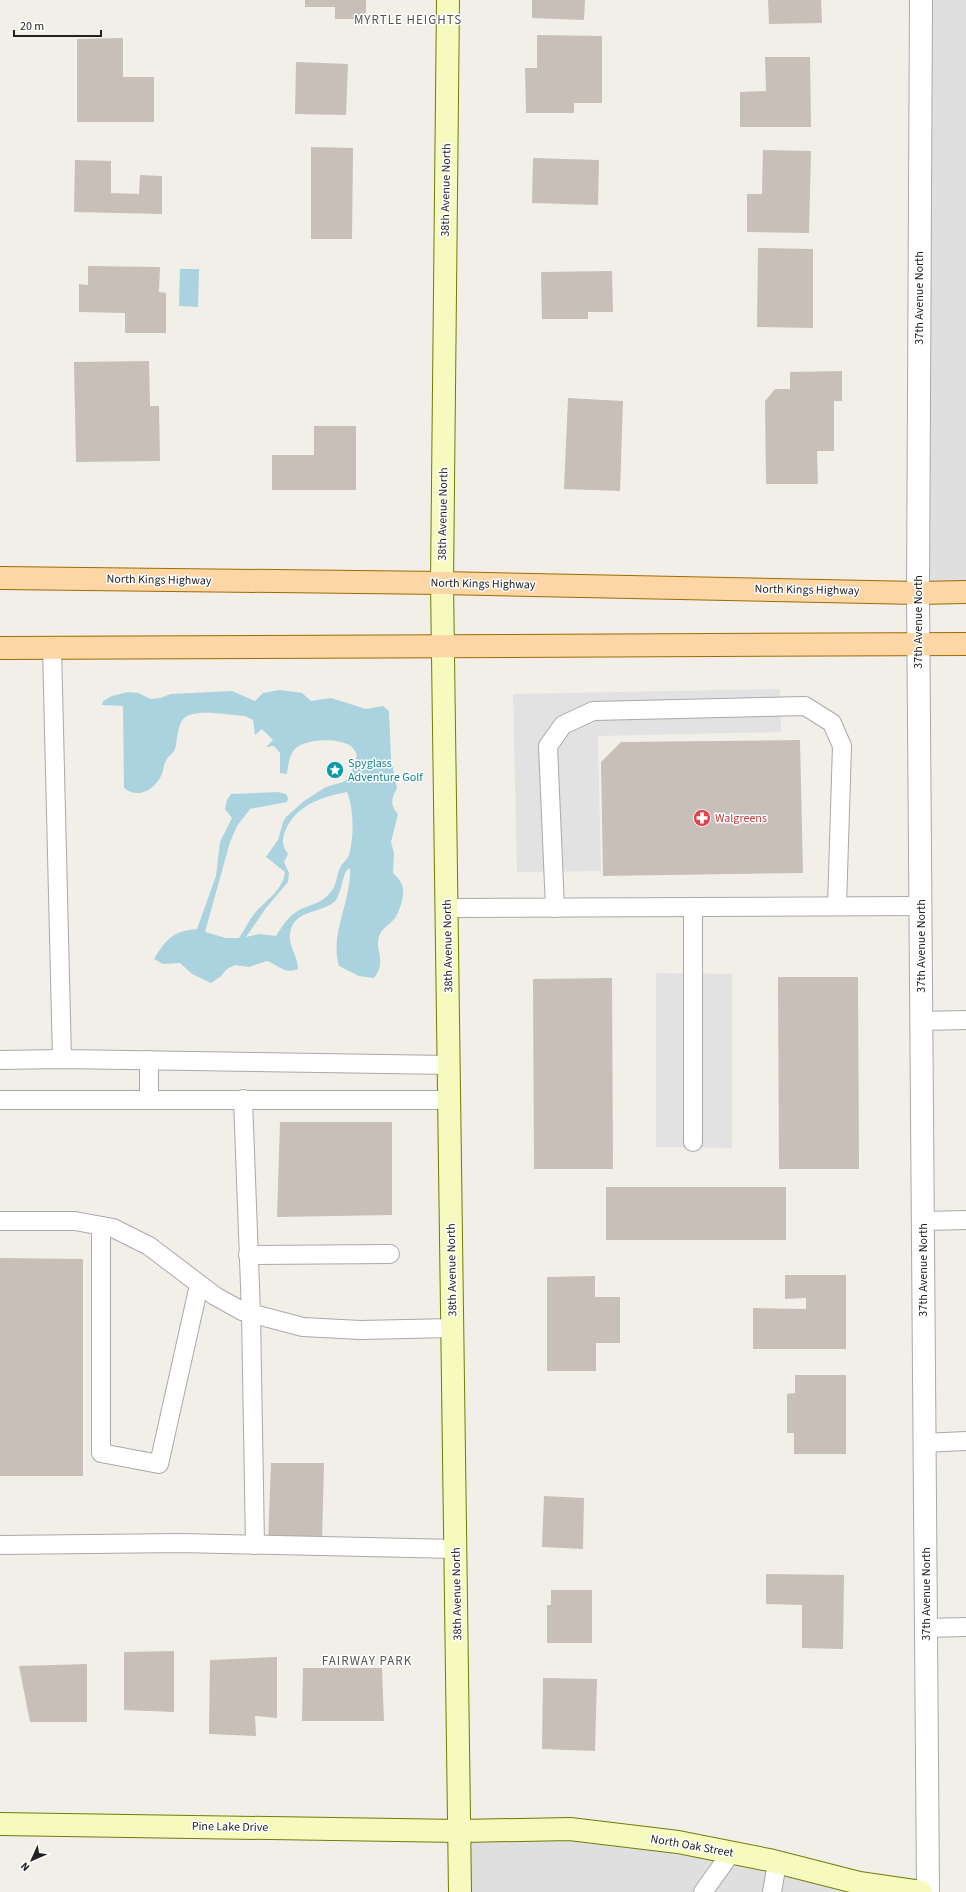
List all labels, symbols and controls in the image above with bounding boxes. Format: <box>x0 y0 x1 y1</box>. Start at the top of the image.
district label: MYRTLE HEIGHTS <box>354 11 462 29</box>
scale bar <box>14 12 101 38</box>
text: 20 m <box>20 18 44 35</box>
street label: 38th Avenue North <box>437 143 455 237</box>
street label: 37th Avenue North <box>911 251 928 345</box>
street label: 38th Avenue North <box>434 467 452 561</box>
street label: North Kings Highway <box>106 571 212 589</box>
street label: North Kings Highway <box>430 575 536 593</box>
street label: 37th Avenue North <box>910 575 927 669</box>
street label: North Kings Highway <box>754 581 860 599</box>
place label: Spyglass Adventure Golf <box>348 755 423 786</box>
place icon: Spyglass Adventure Golf <box>325 760 345 780</box>
pharmacy icon: Walgreens <box>692 808 712 828</box>
place label: Walgreens <box>715 810 767 827</box>
street label: 38th Avenue North <box>439 899 457 993</box>
street label: 37th Avenue North <box>913 899 930 993</box>
street label: 38th Avenue North <box>443 1223 461 1317</box>
street label: 37th Avenue North <box>915 1223 932 1317</box>
street label: 38th Avenue North <box>448 1547 466 1641</box>
street label: 37th Avenue North <box>918 1547 935 1641</box>
district label: FAIRWAY PARK <box>322 1652 412 1670</box>
street label: Pine Lake Drive <box>192 1818 269 1836</box>
street label: North Oak Street <box>649 1830 735 1862</box>
north arrow <box>12 1840 52 1880</box>
text: N <box>17 1859 33 1875</box>

